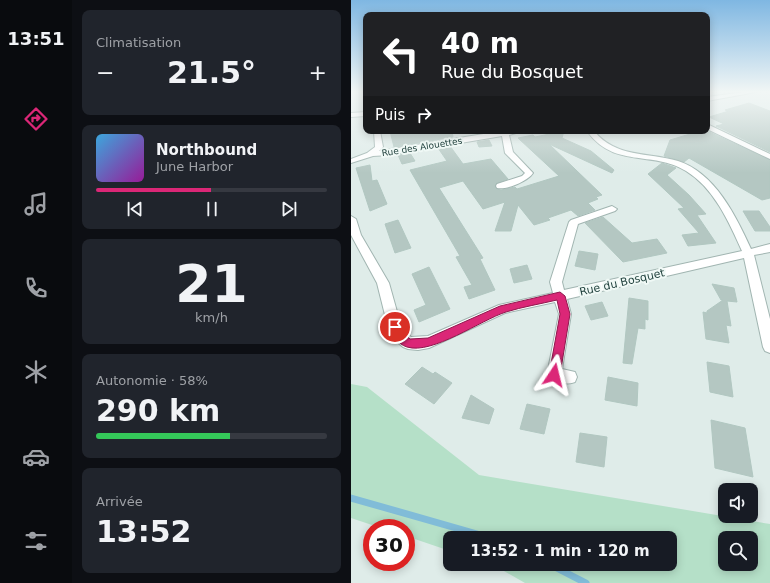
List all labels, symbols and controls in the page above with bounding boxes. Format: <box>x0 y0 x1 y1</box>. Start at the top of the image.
text: 40 m <box>441 27 519 60</box>
text: 13:51 <box>7 28 65 49</box>
icon: left <box>375 28 427 80</box>
text: Climatisation <box>96 35 181 50</box>
text: 21.5° <box>167 55 256 90</box>
text: − <box>96 60 114 85</box>
text: + <box>309 60 327 85</box>
text: Rue du Bosquet <box>441 61 583 82</box>
icon: right <box>413 104 435 126</box>
icon: directions <box>22 105 50 133</box>
text: Puis <box>375 106 405 124</box>
street label: Rue des Alouettes <box>381 136 463 158</box>
text: Northbound <box>156 141 257 159</box>
text: June Harbor <box>156 159 233 174</box>
icon: music <box>22 190 50 218</box>
icon: previous <box>124 198 146 220</box>
icon: pause <box>201 198 223 220</box>
icon: next <box>278 198 300 220</box>
text: 21 <box>175 254 248 314</box>
street label: Rue du Bosquet <box>578 266 667 299</box>
icon: phone <box>22 274 50 302</box>
text: km/h <box>195 310 228 325</box>
pin <box>378 310 412 344</box>
icon: arrive <box>384 316 406 338</box>
position arrow <box>533 354 575 396</box>
icon: climate <box>22 358 50 386</box>
text: Autonomie · 58% <box>96 373 208 388</box>
text: 290 km <box>96 393 220 428</box>
icon: car <box>22 443 50 471</box>
map controls <box>718 483 758 571</box>
button: sound <box>718 483 758 523</box>
text: Arrivée <box>96 494 143 509</box>
text: 13:52 <box>96 514 192 549</box>
speed limit sign: 30 <box>363 519 415 571</box>
icon: filters <box>22 527 50 555</box>
button: search <box>718 531 758 571</box>
text: 13:52 · 1 min · 120 m <box>470 542 650 560</box>

